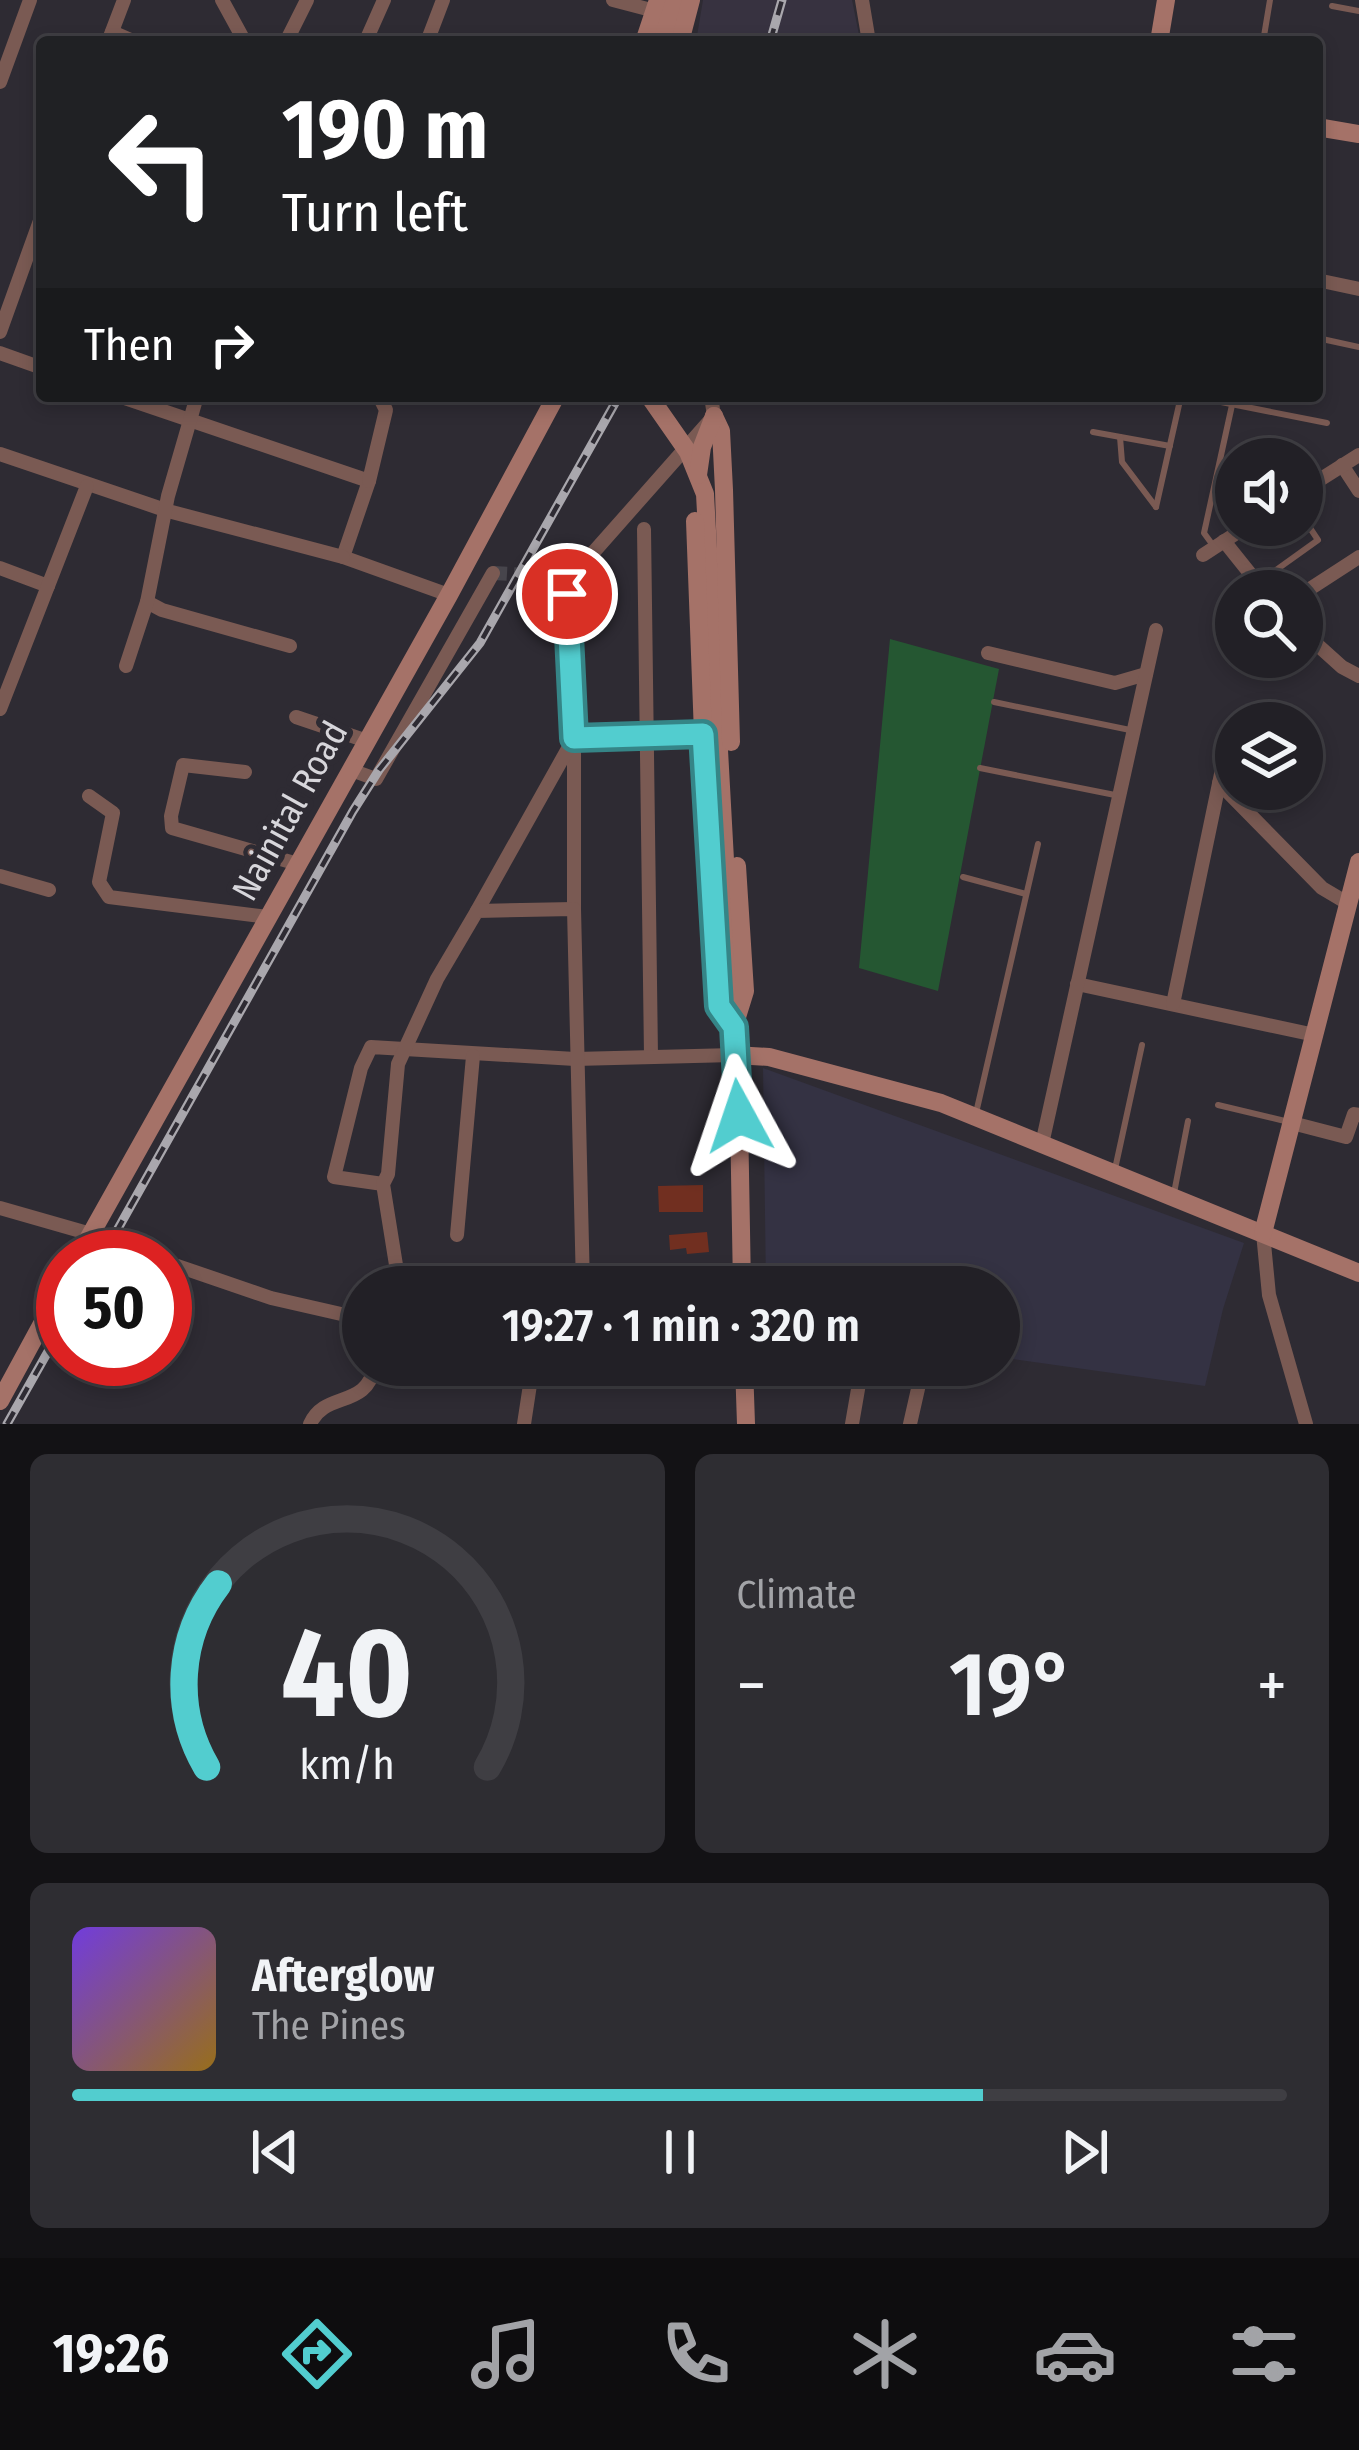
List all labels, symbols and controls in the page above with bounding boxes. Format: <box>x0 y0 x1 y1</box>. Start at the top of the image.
text: 190 m <box>282 79 488 180</box>
icon: left <box>84 84 240 240</box>
text: Turn left <box>282 181 468 245</box>
icon: right <box>199 312 265 378</box>
text: Then <box>84 318 175 372</box>
map controls <box>1215 438 1323 810</box>
button: sound <box>1215 438 1323 546</box>
pin <box>516 543 618 645</box>
icon: arrive <box>534 561 600 627</box>
button: search <box>1215 570 1323 678</box>
button: layers <box>1215 702 1323 810</box>
street label: Nainital Road <box>223 714 357 908</box>
position arrow <box>676 1053 802 1179</box>
speed limit sign: 50 <box>36 1230 192 1386</box>
text: 19:27 · 1 min · 320 m <box>502 1299 860 1353</box>
text: Climate <box>737 1572 857 1618</box>
text: 40 <box>281 1599 413 1749</box>
text: 19° <box>949 1631 1074 1739</box>
text: − <box>737 1646 766 1725</box>
text: + <box>1257 1646 1287 1725</box>
text: km/h <box>299 1738 395 1789</box>
text: Afterglow <box>252 1949 434 2003</box>
text: The Pines <box>252 2003 406 2049</box>
icon: previous <box>242 2119 308 2185</box>
icon: pause <box>647 2119 713 2185</box>
icon: next <box>1052 2119 1118 2185</box>
icon: directions <box>275 2312 359 2396</box>
icon: music <box>464 2312 548 2396</box>
icon: phone <box>654 2312 738 2396</box>
icon: climate <box>843 2312 927 2396</box>
icon: car <box>1033 2312 1117 2396</box>
icon: filters <box>1222 2312 1306 2396</box>
text: 19:26 <box>53 2322 169 2386</box>

